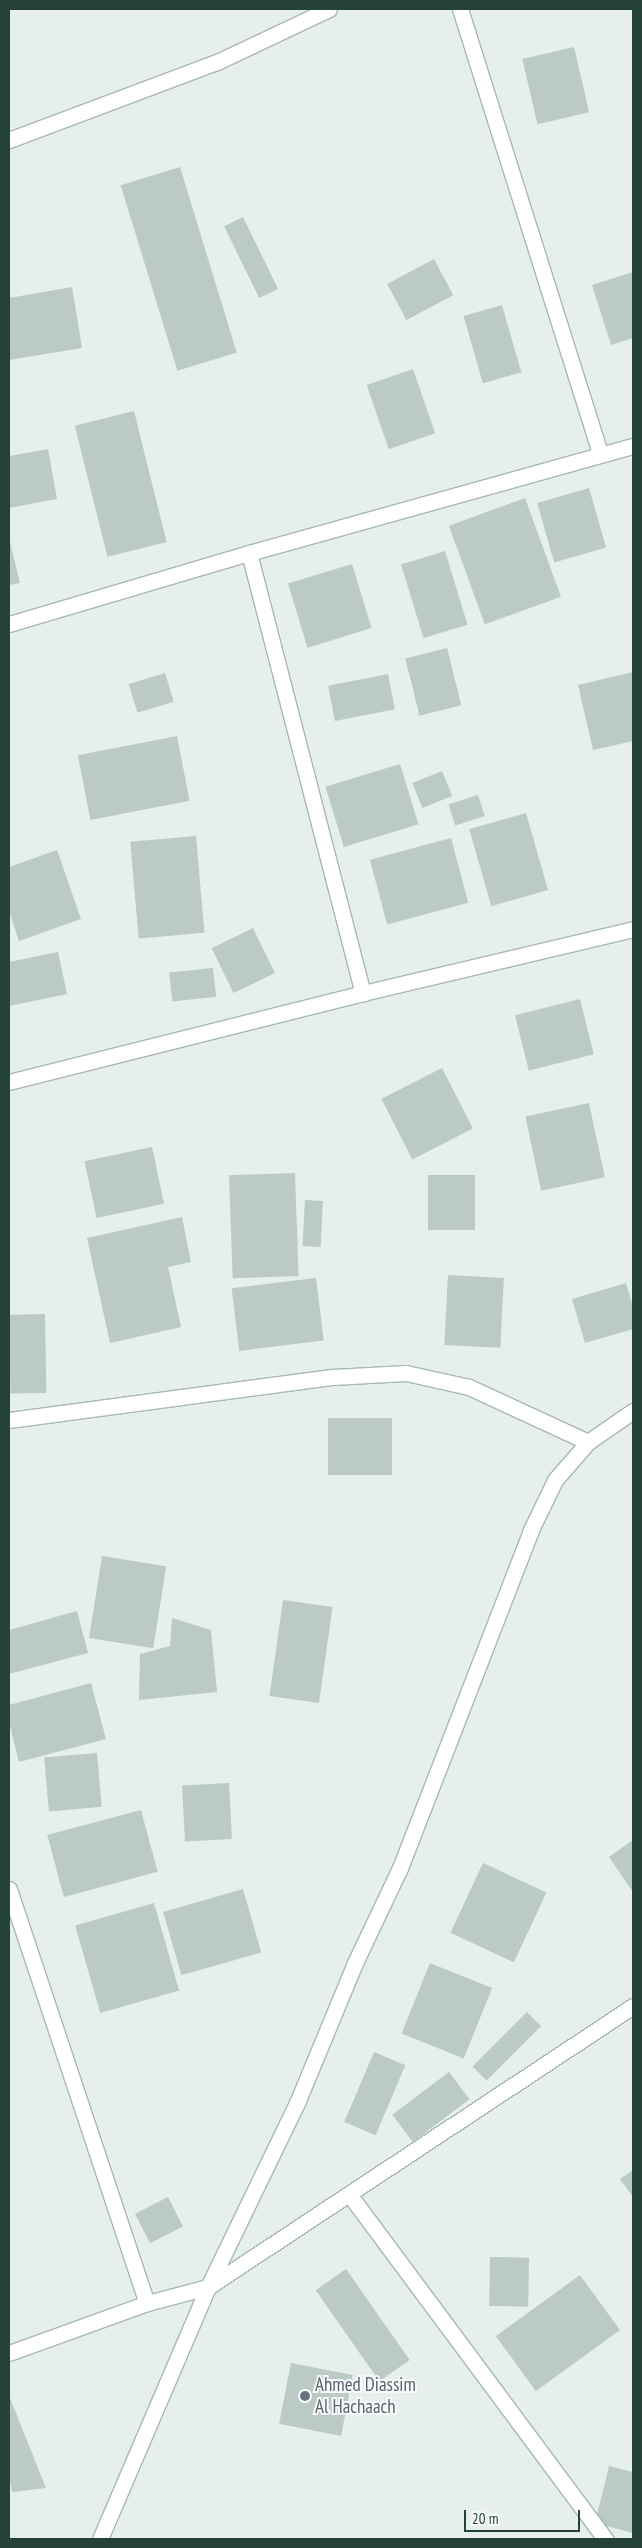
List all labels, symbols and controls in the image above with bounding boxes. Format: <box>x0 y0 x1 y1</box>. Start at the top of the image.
place label: Ahmed Diassim Al Hachaach <box>315 2374 416 2418</box>
marker: Ahmed Diassim Al Hachaach <box>299 2390 311 2402</box>
scale bar <box>467 2500 583 2532</box>
text: 20 m <box>472 2509 498 2528</box>

